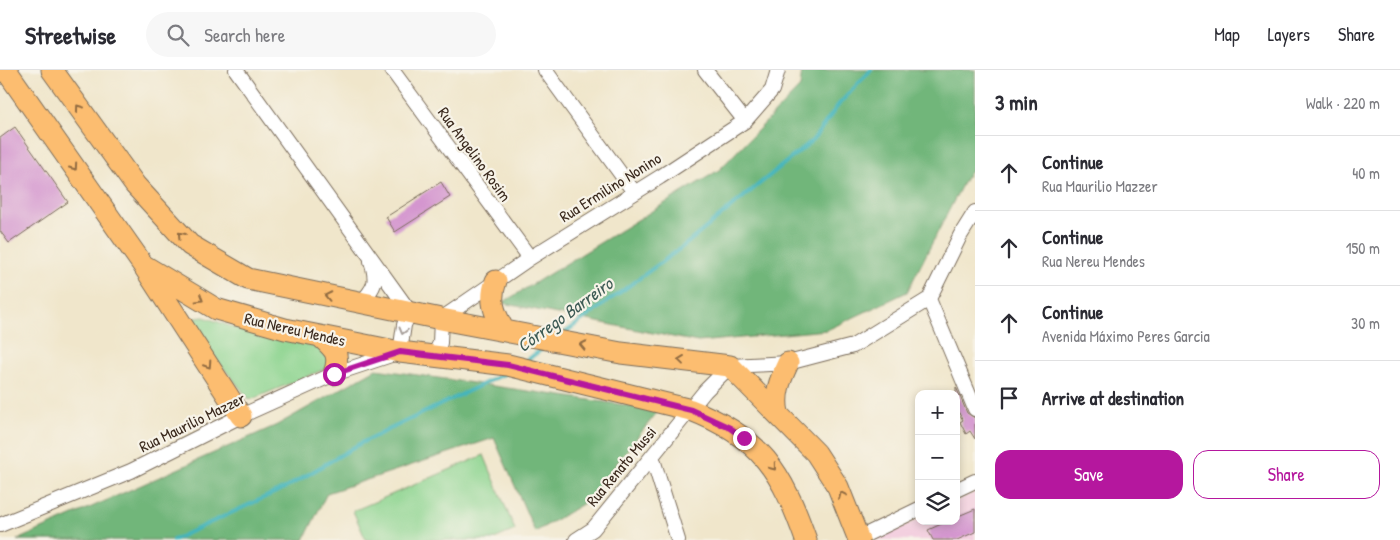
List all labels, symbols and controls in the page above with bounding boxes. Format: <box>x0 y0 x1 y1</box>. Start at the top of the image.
search box <box>146 12 496 57</box>
text: Streetwise <box>25 19 116 51</box>
icon: search <box>164 21 192 49</box>
text: Search here <box>204 22 285 48</box>
text: Map <box>1214 22 1240 47</box>
text: Layers <box>1268 22 1310 47</box>
text: Share <box>1338 22 1375 47</box>
text: 3 min <box>995 88 1038 117</box>
text: Walk · 220 m <box>1306 92 1380 114</box>
street label: Rua Angelino Rosim <box>433 102 517 206</box>
one-way arrow <box>76 104 85 114</box>
street label: Rua Ermilino Nonino <box>555 147 665 227</box>
text: Continue <box>1042 149 1103 175</box>
icon: ahead <box>995 159 1023 187</box>
one-way arrow <box>68 161 77 171</box>
text: 40 m <box>1352 162 1380 184</box>
text: Rua Maurilio Mazzer <box>1042 175 1158 197</box>
text: Continue <box>1042 224 1103 250</box>
one-way arrow <box>177 231 186 240</box>
icon: ahead <box>995 234 1023 262</box>
text: 150 m <box>1346 237 1380 259</box>
text: Rua Nereu Mendes <box>1042 250 1145 272</box>
water label: Córrego Barreiro <box>512 270 619 358</box>
one-way arrow <box>323 291 332 302</box>
one-way arrow <box>194 293 203 303</box>
text: Continue <box>1042 299 1103 325</box>
street label: Rua Nereu Mendes <box>242 307 348 351</box>
icon: ahead <box>995 309 1023 337</box>
text: 30 m <box>1351 312 1380 334</box>
text: Avenida Máximo Peres Garcia <box>1042 325 1210 347</box>
one-way arrow <box>398 327 408 335</box>
one-way arrow <box>578 340 587 351</box>
one-way arrow <box>677 355 685 366</box>
one-way arrow <box>201 359 211 368</box>
route start <box>323 363 346 386</box>
icon: arrive <box>995 384 1023 412</box>
text: Arrive at destination <box>1042 385 1184 411</box>
street label: Rua Maurilio Mazzer <box>135 387 249 457</box>
map controls <box>915 390 960 525</box>
button: + <box>915 390 960 435</box>
street label: Rua Renato Mussi <box>581 421 661 511</box>
route end <box>733 427 756 450</box>
button: − <box>915 435 960 480</box>
button: Save <box>995 450 1183 499</box>
button: Share <box>1193 450 1380 499</box>
one-way arrow <box>767 461 775 470</box>
button: layers <box>915 480 960 525</box>
one-way arrow <box>837 491 848 500</box>

